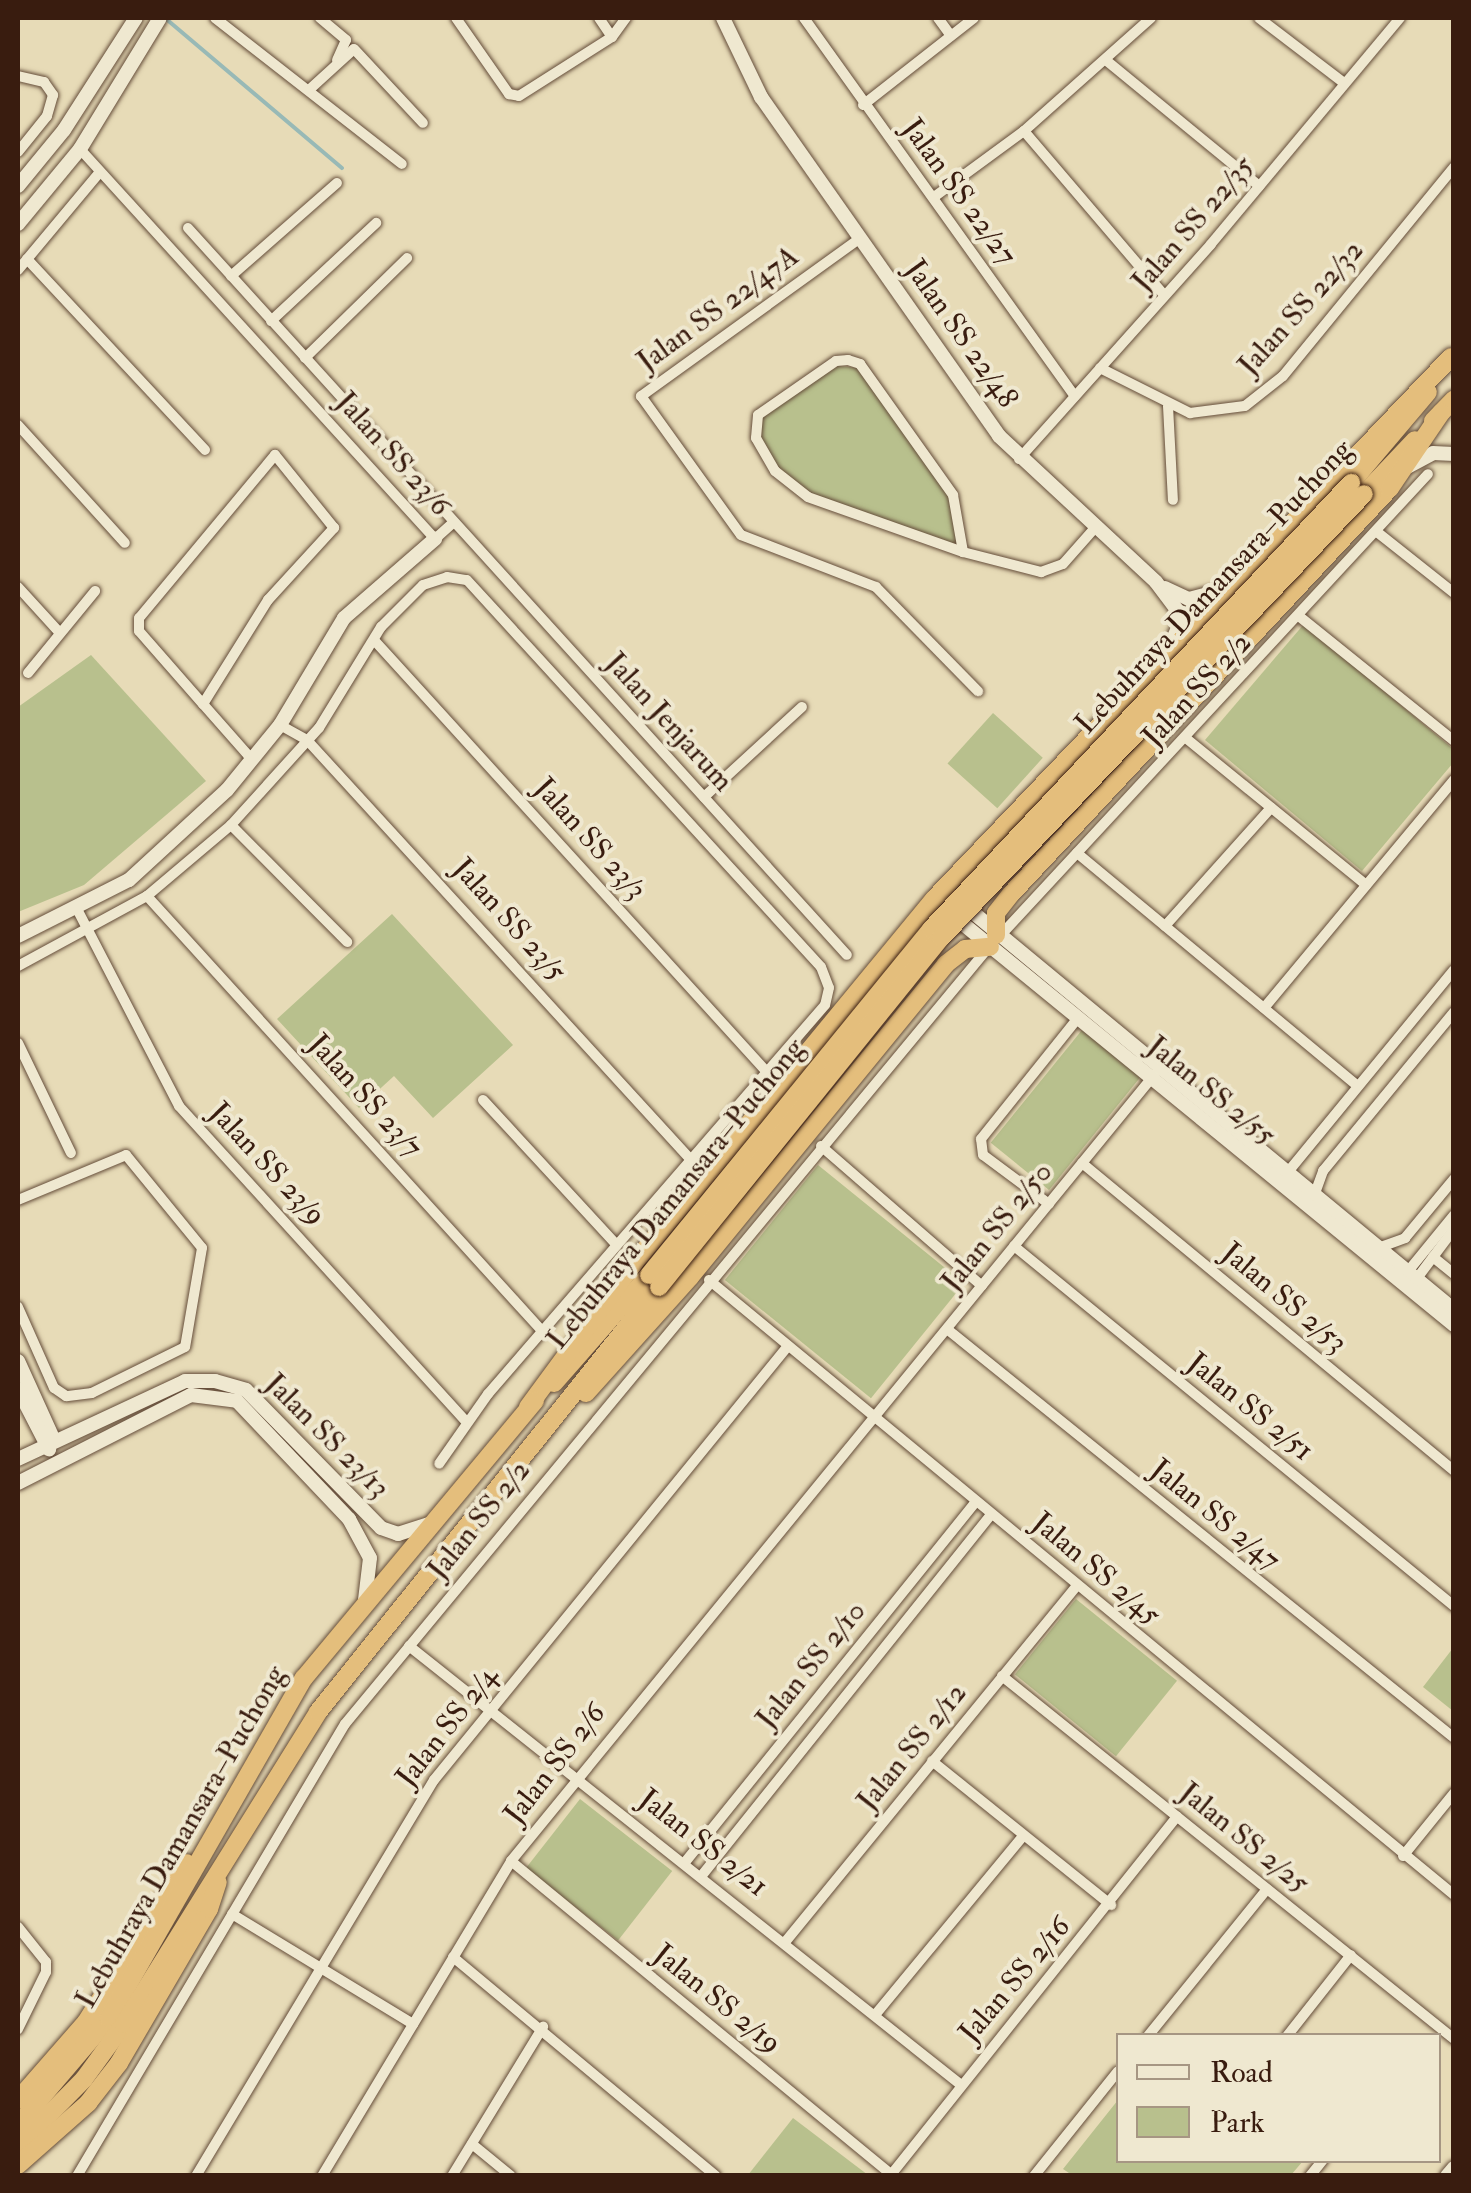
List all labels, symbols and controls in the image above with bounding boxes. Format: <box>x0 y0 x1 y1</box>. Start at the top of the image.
street label: Jalan SS 22/27 <box>894 112 1024 272</box>
street label: Jalan SS 22/35 <box>1124 149 1262 299</box>
street label: Jalan SS 22/32 <box>1231 233 1371 383</box>
street label: Jalan SS 22/47A <box>630 238 806 380</box>
street label: Jalan SS 22/48 <box>897 253 1025 415</box>
street label: Jalan SS 23/6 <box>328 384 458 524</box>
street label: Lebuhraya Damansara–Puchong <box>1068 432 1360 742</box>
street label: Jalan SS 2/2 <box>1135 625 1259 755</box>
street label: Jalan Jenjarum <box>597 645 741 799</box>
street label: Jalan SS 23/3 <box>526 771 654 907</box>
street label: Jalan SS 23/5 <box>444 851 574 989</box>
street label: Jalan SS 23/7 <box>300 1027 430 1165</box>
street label: Jalan SS 2/55 <box>1140 1028 1282 1154</box>
street label: Lebuhraya Damansara–Puchong <box>539 1031 813 1357</box>
street label: Jalan SS 23/9 <box>201 1095 333 1233</box>
street label: Jalan SS 2/50 <box>934 1155 1060 1299</box>
street label: Jalan SS 2/53 <box>1214 1235 1354 1361</box>
street label: Jalan SS 2/51 <box>1180 1345 1320 1469</box>
street label: Jalan SS 23/13 <box>257 1366 397 1506</box>
street label: Jalan SS 2/47 <box>1143 1452 1287 1578</box>
street label: Jalan SS 2/2 <box>420 1453 538 1587</box>
street label: Jalan SS 2/45 <box>1024 1505 1168 1633</box>
street label: Jalan SS 2/10 <box>748 1594 874 1736</box>
street label: Lebuhraya Damansara–Puchong <box>68 1659 294 2015</box>
street label: Jalan SS 2/4 <box>389 1659 505 1795</box>
street label: Jalan SS 2/12 <box>849 1676 975 1818</box>
street label: Jalan SS 2/6 <box>497 1696 613 1832</box>
street label: Jalan SS 2/25 <box>1172 1775 1316 1901</box>
street label: Jalan SS 2/21 <box>631 1781 775 1905</box>
street label: Jalan SS 2/16 <box>952 1909 1078 2051</box>
street label: Jalan SS 2/19 <box>646 1936 788 2062</box>
legend <box>1116 2033 1441 2163</box>
text: Road <box>1210 2054 1273 2091</box>
text: Park <box>1210 2104 1265 2141</box>

